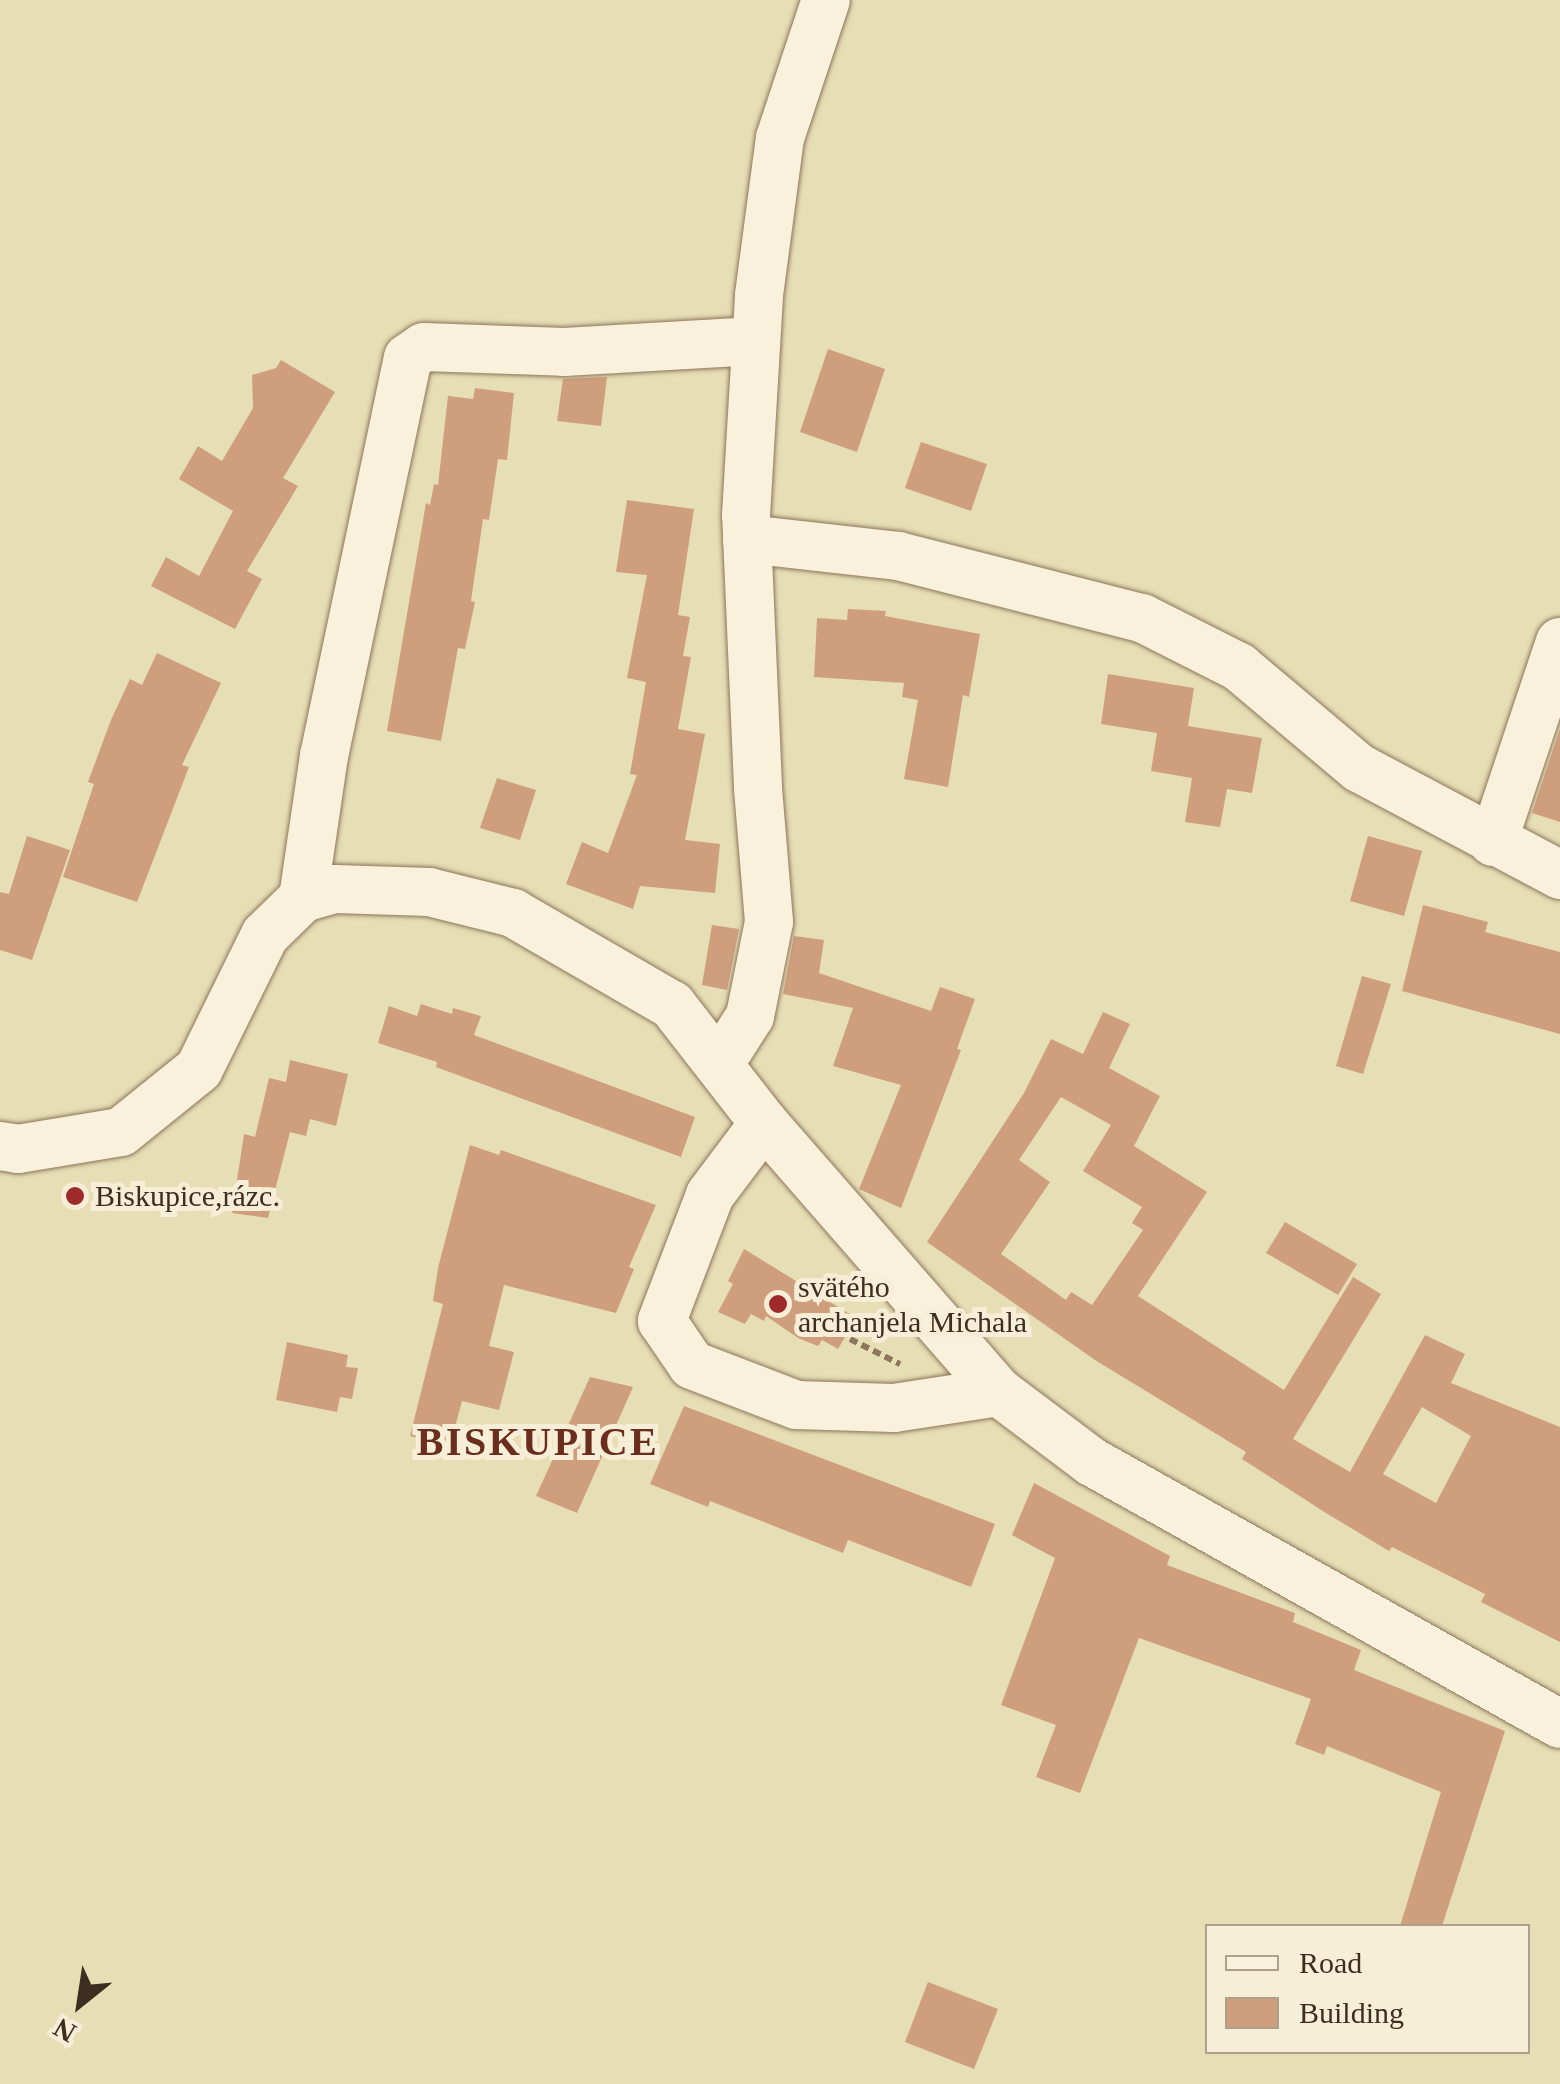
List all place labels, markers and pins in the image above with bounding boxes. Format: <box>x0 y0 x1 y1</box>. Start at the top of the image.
place label: Biskupice,rázc. <box>95 1178 280 1214</box>
marker: Biskupice,rázc. <box>64 1185 86 1207</box>
place label: svätého archanjela Michala <box>798 1269 1027 1340</box>
marker: svätého archanjela Michala <box>767 1293 789 1315</box>

